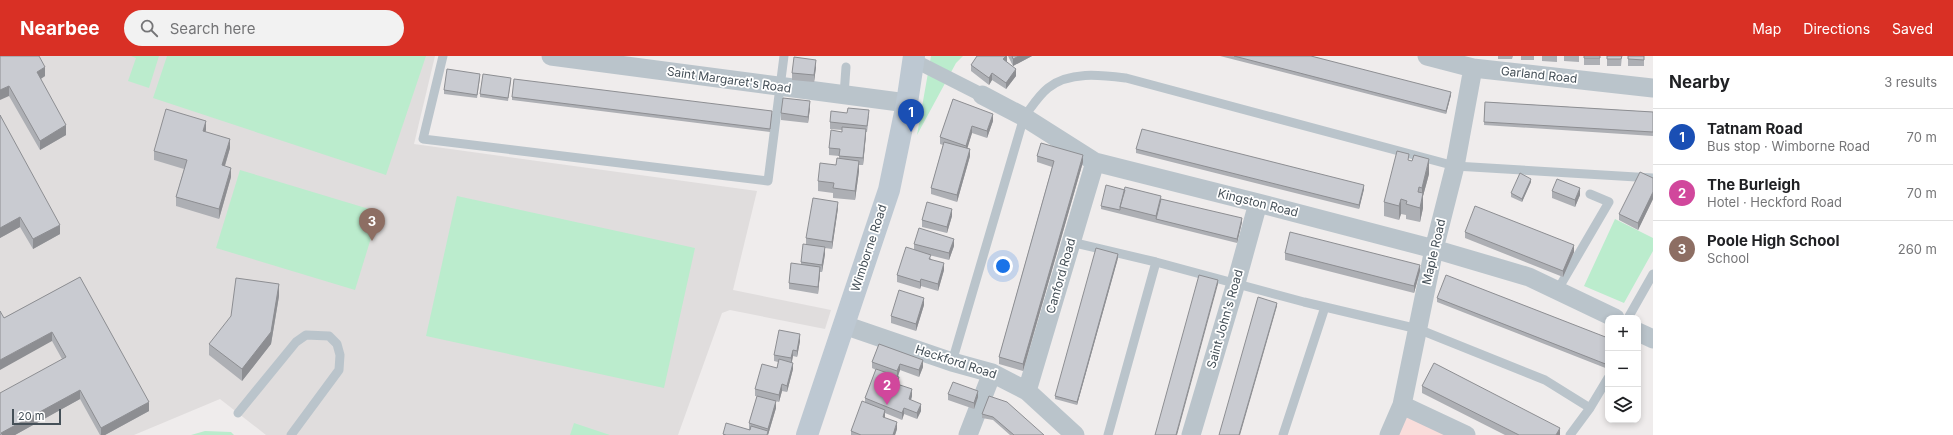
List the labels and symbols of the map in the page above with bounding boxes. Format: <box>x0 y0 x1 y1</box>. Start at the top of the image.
street label: Saint Margaret's Road <box>666 63 792 96</box>
street label: Garland Road <box>1500 63 1578 86</box>
pin: 1 <box>898 99 924 132</box>
street label: Kingston Road <box>1216 185 1300 220</box>
street label: Wimborne Road <box>847 202 890 293</box>
pin: 3 <box>359 208 385 241</box>
street label: Maple Road <box>1419 217 1448 286</box>
street label: Canford Road <box>1043 236 1078 315</box>
your location <box>993 256 1013 276</box>
street label: Saint John's Road <box>1203 268 1246 370</box>
street label: Heckford Road <box>914 341 999 382</box>
pin: 2 <box>874 372 900 405</box>
scale bar <box>12 407 61 426</box>

